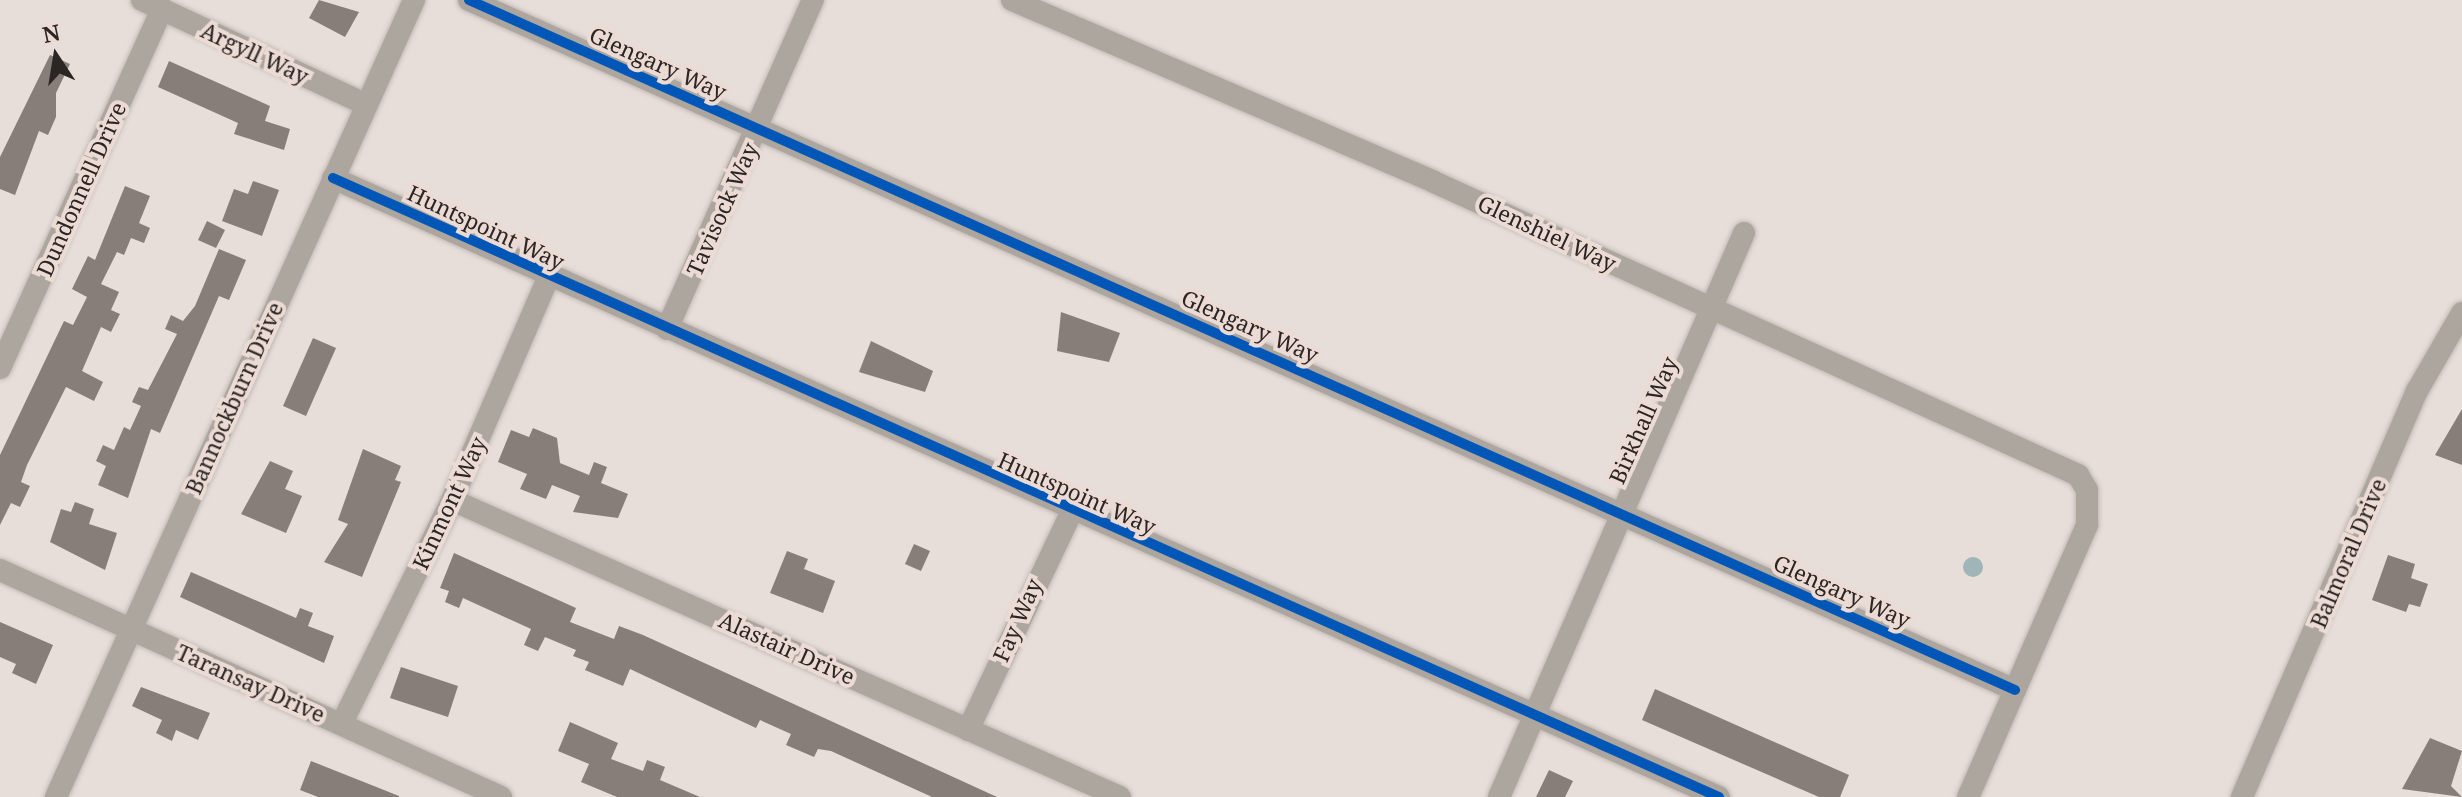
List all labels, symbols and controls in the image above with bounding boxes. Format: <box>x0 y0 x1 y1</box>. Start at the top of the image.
north arrow <box>16 16 96 96</box>
text: N <box>39 16 63 49</box>
street label: Argyll Way <box>197 17 313 89</box>
street label: Glengary Way <box>585 21 731 105</box>
street label: Dundonnell Drive <box>31 98 131 280</box>
street label: Tavisock Way <box>681 138 763 280</box>
street label: Huntspoint Way <box>403 179 569 275</box>
street label: Glenshiel Way <box>1474 189 1620 277</box>
street label: Glengary Way <box>1177 284 1323 368</box>
street label: Bannockburn Drive <box>180 298 288 498</box>
street label: Birkhall Way <box>1603 352 1683 488</box>
street label: Kinmont Way <box>407 432 491 574</box>
street label: Huntspoint Way <box>994 446 1160 540</box>
street label: Balmoral Drive <box>2305 474 2391 632</box>
street label: Glengary Way <box>1769 549 1915 633</box>
street label: Fay Way <box>987 574 1047 666</box>
street label: Alastair Drive <box>715 606 859 690</box>
street label: Taransay Drive <box>173 638 329 728</box>

